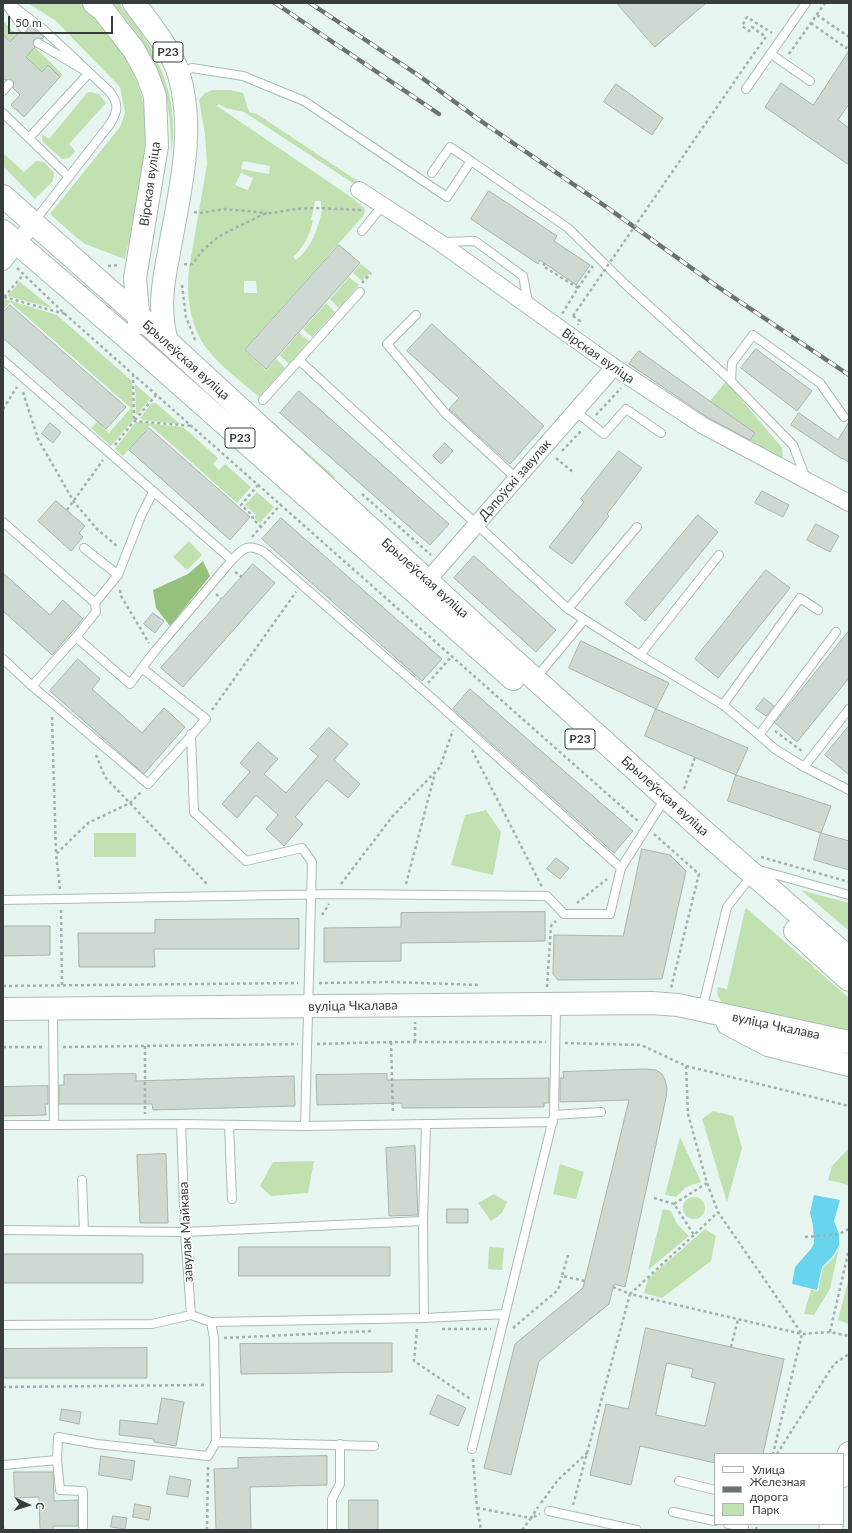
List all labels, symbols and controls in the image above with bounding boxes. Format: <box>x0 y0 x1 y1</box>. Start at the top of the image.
scale bar <box>10 8 115 34</box>
text: 50 m <box>15 15 42 30</box>
road number: Р23 <box>153 42 183 62</box>
street label: Вірская вуліца <box>136 141 164 227</box>
street label: Брылеўская вуліца <box>139 317 233 403</box>
street label: Вірская вуліца <box>559 325 637 387</box>
road number: Р23 <box>225 428 255 448</box>
street label: Дэпоўскі завулак <box>476 436 554 524</box>
street label: Брылеўская вуліца <box>378 535 472 621</box>
road number: Р23 <box>565 729 595 749</box>
street label: Брылеўская вуліца <box>618 753 712 839</box>
street label: вуліца Чкалава <box>308 997 398 1015</box>
street label: вуліца Чкалава <box>731 1009 821 1043</box>
street label: завулак Майкава <box>176 1181 196 1283</box>
legend <box>714 1453 844 1525</box>
text: Улица <box>752 1462 785 1477</box>
text: Железная дорога <box>750 1474 805 1504</box>
north arrow <box>8 1485 48 1525</box>
text: С <box>34 1502 47 1510</box>
text: Парк <box>752 1502 780 1517</box>

